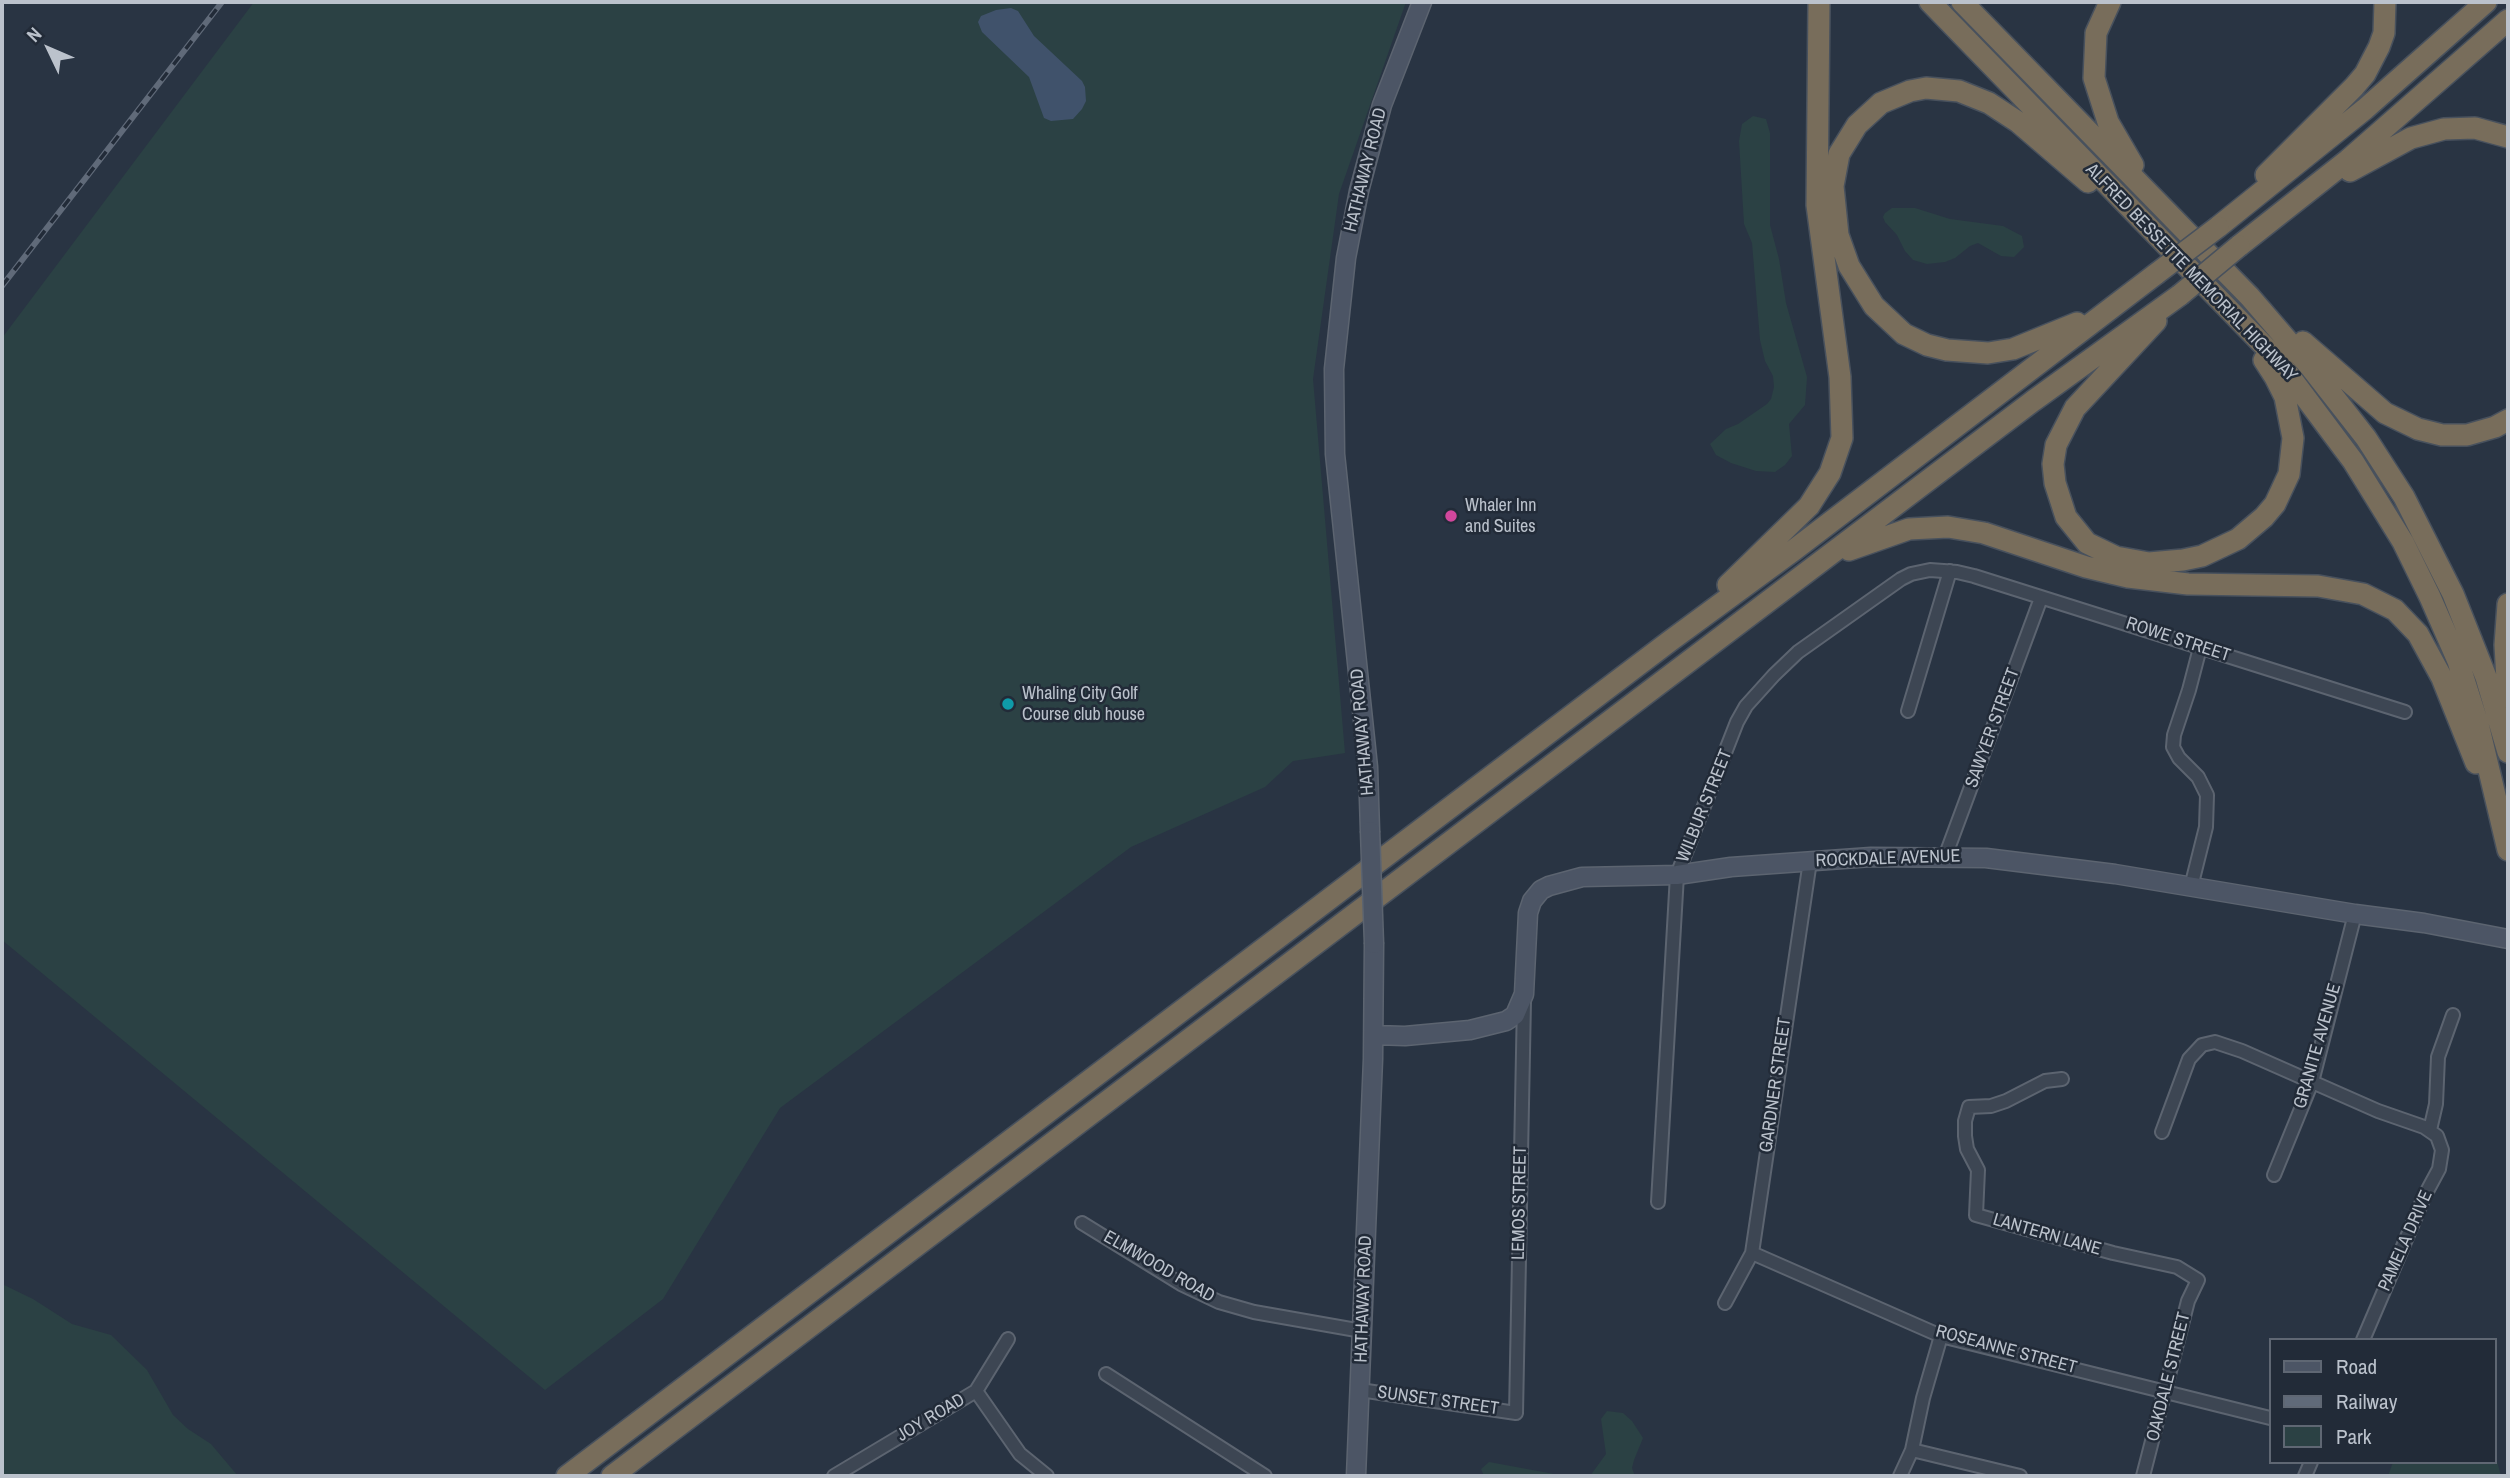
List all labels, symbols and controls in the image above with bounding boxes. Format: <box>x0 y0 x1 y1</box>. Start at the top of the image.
north arrow <box>14 14 84 84</box>
text: N <box>21 21 47 47</box>
street label: HATHAWAY ROAD <box>1340 106 1392 234</box>
street label: ALFRED BESSETTE MEMORIAL HIGHWAY <box>2081 159 2301 387</box>
place label: Whaler Inn and Suites <box>1465 495 1536 538</box>
marker: Whaler Inn and Suites <box>1443 508 1459 524</box>
street label: ROWE STREET <box>2123 613 2233 667</box>
street label: SAWYER STREET <box>1961 665 2025 791</box>
street label: HATHAWAY ROAD <box>1347 668 1379 796</box>
place label: Whaling City Golf Course club house <box>1022 683 1145 726</box>
marker: Whaling City Golf Course club house <box>1000 696 1016 712</box>
street label: WILBUR STREET <box>1673 746 1737 866</box>
street label: ROCKDALE AVENUE <box>1815 846 1961 872</box>
street label: GRANITE AVENUE <box>2290 981 2346 1111</box>
street label: GARDNER STREET <box>1756 1016 1796 1154</box>
street label: LEMOS STREET <box>1508 1146 1532 1260</box>
street label: PAMELA DRIVE <box>2374 1187 2438 1295</box>
street label: LANTERN LANE <box>1990 1209 2104 1261</box>
street label: ELMWOOD ROAD <box>1100 1226 1218 1308</box>
street label: HATHAWAY ROAD <box>1351 1235 1377 1363</box>
street label: OAKDALE STREET <box>2143 1310 2195 1444</box>
street label: ROSEANNE STREET <box>1933 1321 2079 1379</box>
legend <box>2268 1338 2496 1464</box>
text: Road <box>2336 1352 2377 1381</box>
street label: SUNSET STREET <box>1376 1382 1500 1420</box>
text: Railway <box>2336 1387 2397 1416</box>
street label: JOY ROAD <box>893 1389 969 1447</box>
text: Park <box>2336 1422 2371 1451</box>

